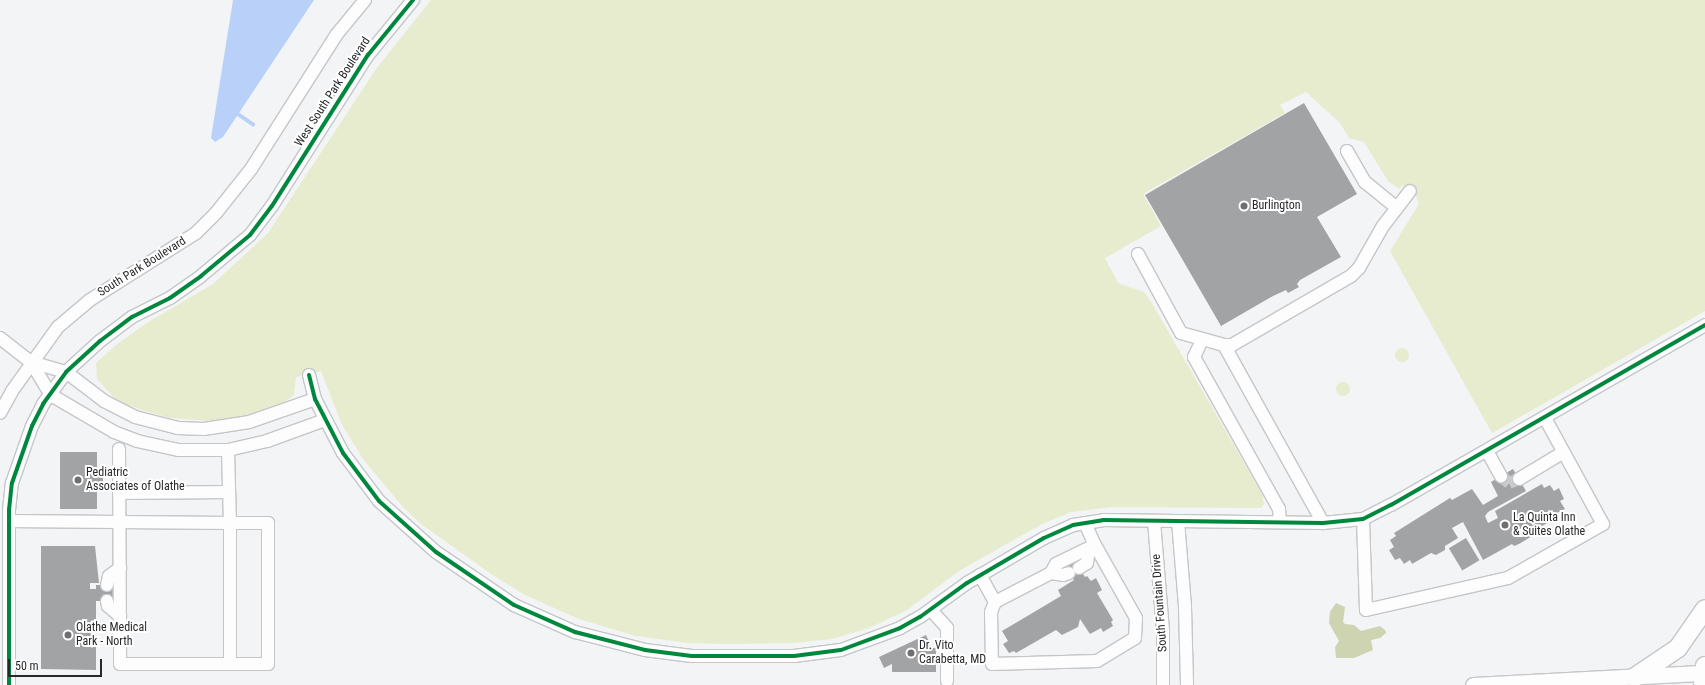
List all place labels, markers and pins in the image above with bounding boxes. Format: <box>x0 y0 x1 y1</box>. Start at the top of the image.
place label: Burlington <box>1252 199 1301 213</box>
marker: Burlington <box>1239 201 1249 211</box>
place label: Pediatric Associates of Olathe <box>86 466 185 494</box>
marker: Pediatric Associates of Olathe <box>73 475 83 485</box>
place label: La Quinta Inn & Suites Olathe <box>1513 511 1585 539</box>
marker: La Quinta Inn & Suites Olathe <box>1500 520 1510 530</box>
place label: Olathe Medical Park - North <box>76 621 147 649</box>
marker: Olathe Medical Park - North <box>63 630 73 640</box>
place label: Dr. Vito Carabetta, MD <box>919 639 986 667</box>
marker: Dr. Vito Carabetta, MD <box>906 648 916 658</box>

